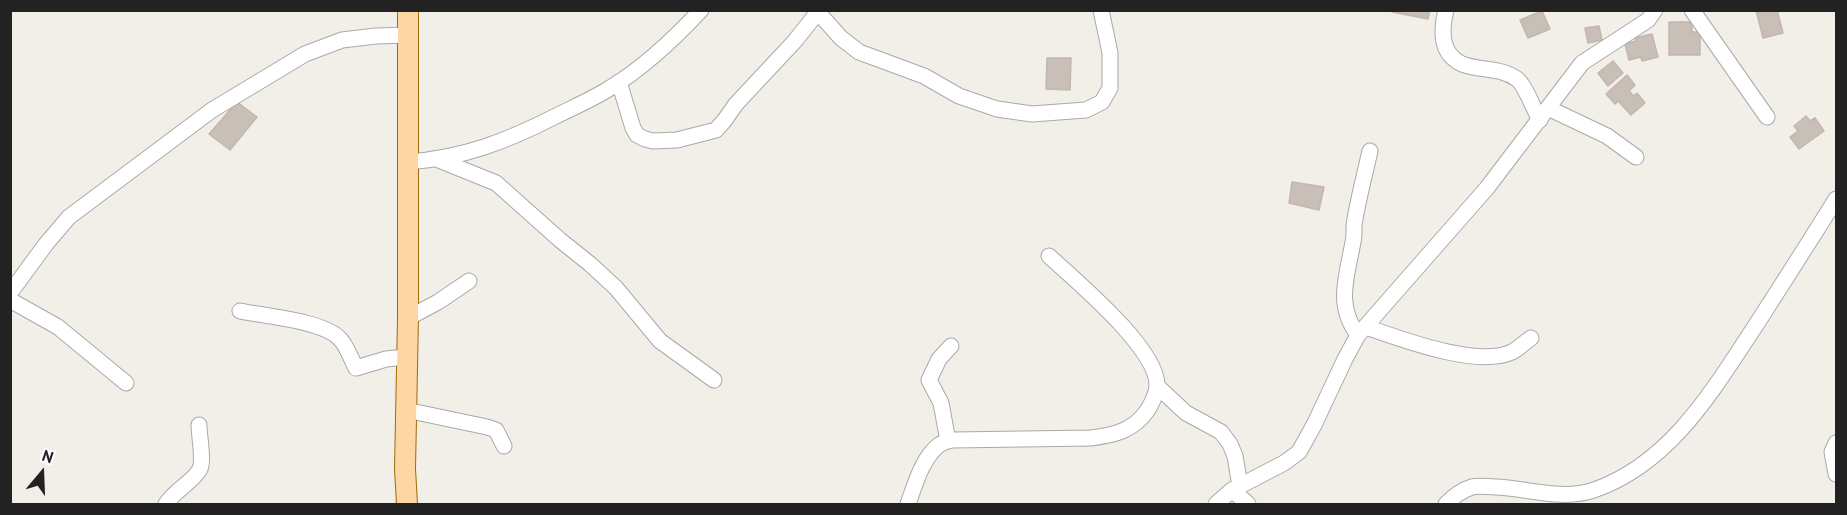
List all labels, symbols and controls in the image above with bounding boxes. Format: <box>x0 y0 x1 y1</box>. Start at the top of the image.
north arrow <box>12 443 72 503</box>
text: N <box>40 445 56 467</box>

